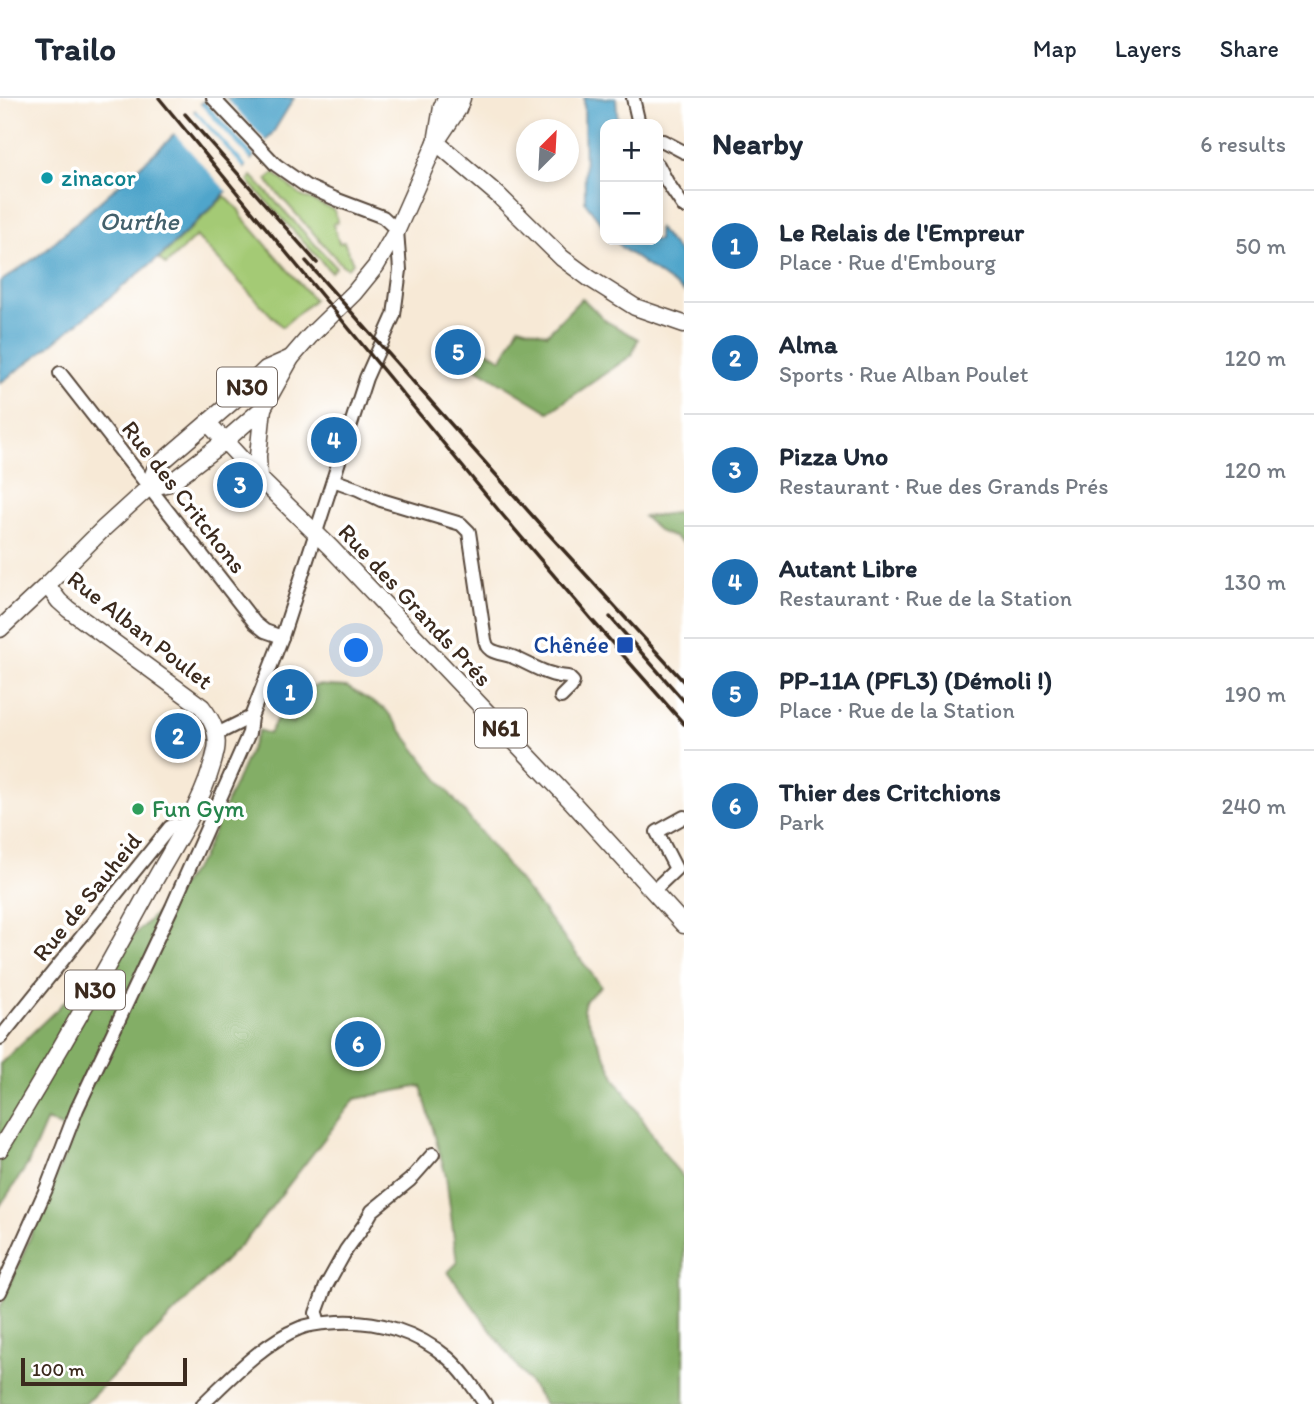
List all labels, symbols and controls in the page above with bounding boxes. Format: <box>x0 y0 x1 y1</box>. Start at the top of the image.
text: Trailo <box>35 29 116 68</box>
text: Map <box>1033 34 1077 63</box>
text: Layers <box>1115 34 1182 63</box>
text: Share <box>1220 34 1279 63</box>
north arrow <box>516 119 579 182</box>
map controls <box>600 119 663 245</box>
button: + <box>600 119 663 182</box>
text: Nearby <box>712 125 803 162</box>
text: 6 results <box>1200 130 1286 158</box>
place label: zinacor <box>61 163 136 192</box>
marker: zinacor <box>39 170 55 186</box>
button: − <box>600 182 663 245</box>
water label: Ourthe <box>99 205 180 237</box>
text: Le Relais de l'Empreur <box>779 216 1024 248</box>
text: 1 <box>730 232 740 260</box>
text: 50 m <box>1235 232 1286 260</box>
text: Place · Rue d'Embourg <box>779 248 996 276</box>
pin: 5 <box>435 326 481 378</box>
text: Alma <box>779 328 837 360</box>
text: 2 <box>729 344 741 372</box>
text: 120 m <box>1225 344 1286 372</box>
text: Sports · Rue Alban Poulet <box>779 360 1028 388</box>
road number: N30 <box>217 368 277 406</box>
pin: 4 <box>311 414 357 466</box>
street label: Rue des Critchons <box>116 415 253 579</box>
text: Pizza Uno <box>779 440 888 472</box>
text: 3 <box>729 456 741 484</box>
text: 120 m <box>1225 456 1286 484</box>
pin: 3 <box>217 459 263 511</box>
text: Restaurant · Rue des Grands Prés <box>779 472 1108 500</box>
street label: Rue des Grands Prés <box>332 517 498 692</box>
text: Autant Libre <box>779 552 917 584</box>
street label: Rue Alban Poulet <box>62 564 219 695</box>
text: 4 <box>728 568 742 596</box>
text: 130 m <box>1224 568 1286 596</box>
text: Restaurant · Rue de la Station <box>779 584 1072 612</box>
place label: Chênée <box>534 630 609 659</box>
your location <box>339 633 373 667</box>
marker: Chênée <box>615 635 635 655</box>
text: PP-11A (PFL3) (Démoli !) <box>779 664 1052 696</box>
pin: 1 <box>267 666 313 718</box>
text: 5 <box>729 680 741 708</box>
text: 190 m <box>1225 680 1286 708</box>
text: Place · Rue de la Station <box>779 696 1015 724</box>
road number: N61 <box>475 708 527 748</box>
pin: 2 <box>155 710 201 762</box>
text: Thier des Critchions <box>779 776 1001 808</box>
text: 6 <box>729 792 741 820</box>
text: 240 m <box>1221 792 1286 820</box>
place label: Fun Gym <box>152 794 244 823</box>
marker: Fun Gym <box>130 801 146 817</box>
text: Park <box>779 808 824 836</box>
street label: Rue de Sauheid <box>26 827 147 967</box>
road number: N30 <box>65 970 125 1010</box>
pin: 6 <box>335 1018 381 1070</box>
scale bar <box>21 1355 187 1387</box>
text: 100 m <box>32 1358 84 1381</box>

